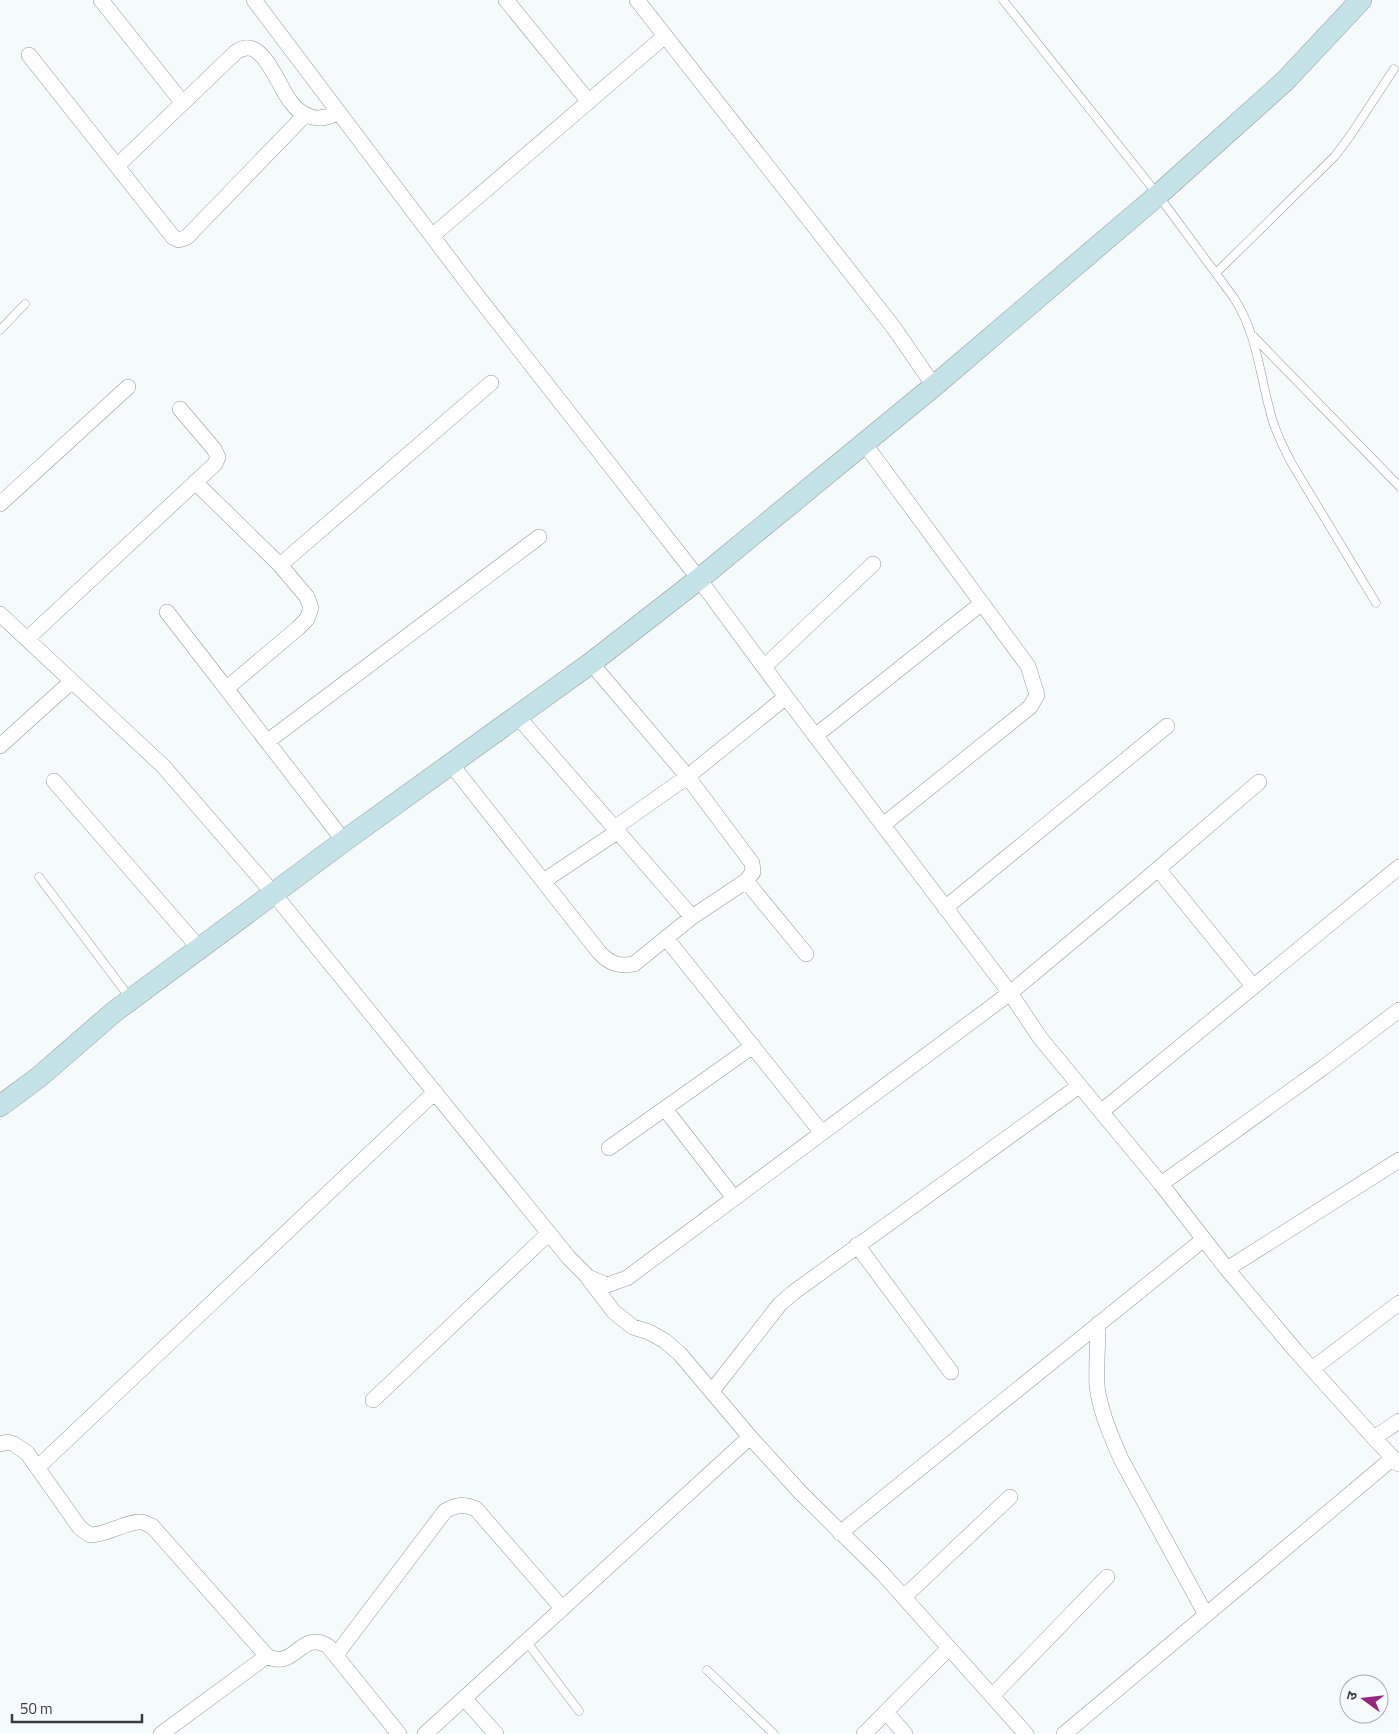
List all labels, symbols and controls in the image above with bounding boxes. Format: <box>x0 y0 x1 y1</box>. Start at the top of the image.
north arrow <box>1339 1674 1389 1724</box>
text: उ <box>1340 1688 1362 1702</box>
scale bar <box>12 1692 142 1724</box>
text: 50 m <box>20 1697 53 1720</box>

